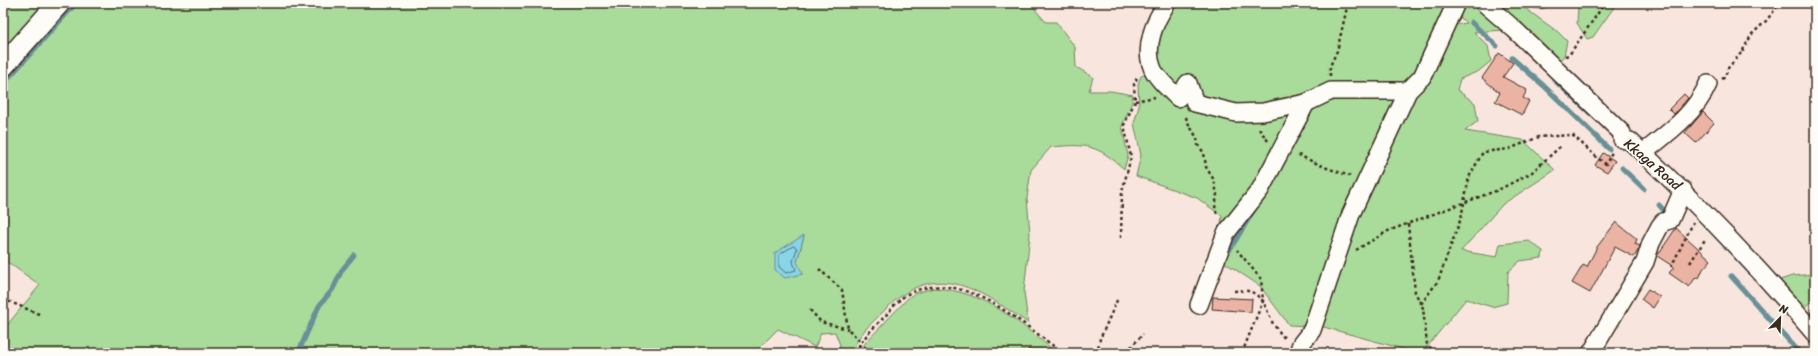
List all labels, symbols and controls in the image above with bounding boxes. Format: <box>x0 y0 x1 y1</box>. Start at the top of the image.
street label: Kkaga Road <box>1618 132 1689 198</box>
north arrow <box>1760 298 1800 338</box>
text: N <box>1776 299 1791 320</box>

